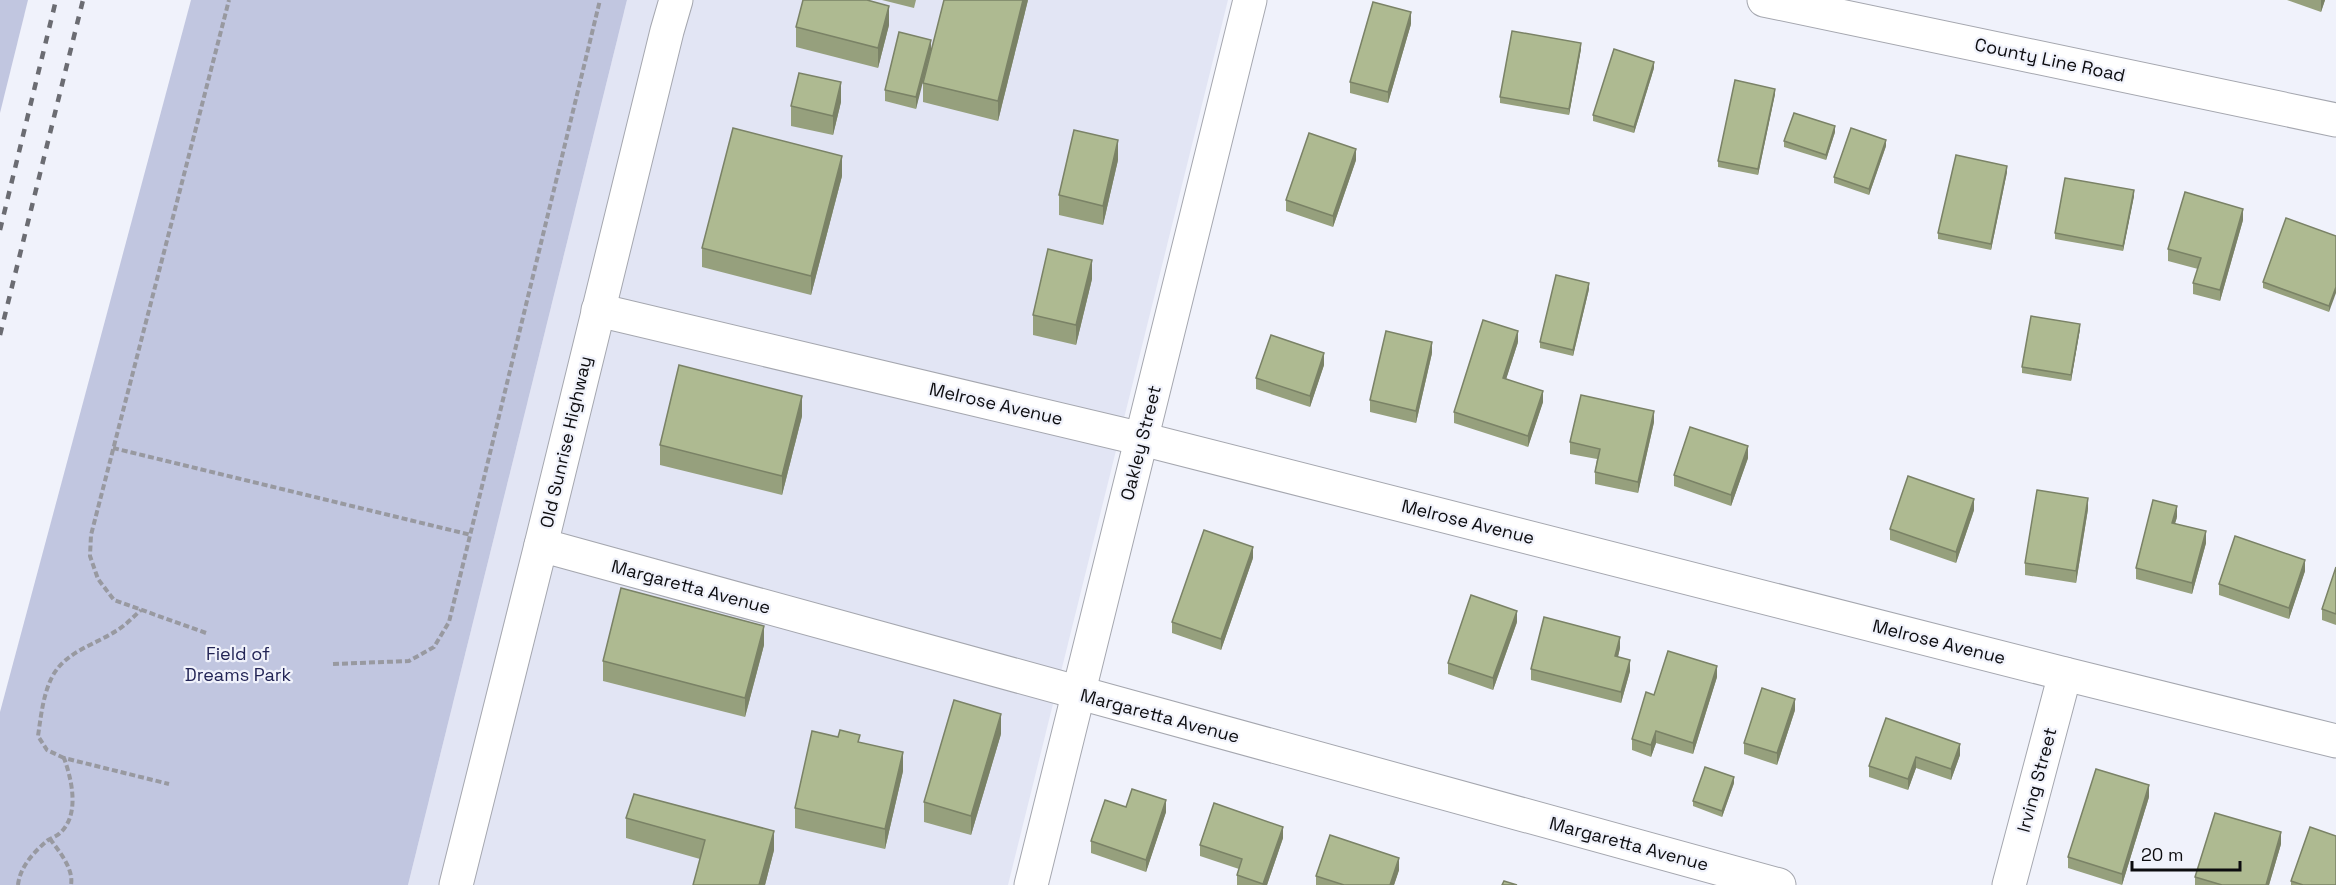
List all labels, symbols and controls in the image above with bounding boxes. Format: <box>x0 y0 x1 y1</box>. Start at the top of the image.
street label: County Line Road <box>1973 32 2127 87</box>
street label: Old Sunrise Highway <box>535 354 596 530</box>
street label: Melrose Avenue <box>927 377 1065 430</box>
street label: Oakley Street <box>1115 383 1166 503</box>
street label: Melrose Avenue <box>1399 494 1537 549</box>
street label: Margaretta Avenue <box>609 554 773 619</box>
street label: Melrose Avenue <box>1870 614 2008 669</box>
park label: Field of Dreams Park <box>185 642 292 686</box>
street label: Margaretta Avenue <box>1078 683 1242 748</box>
street label: Irving Street <box>2011 725 2062 835</box>
street label: Margaretta Avenue <box>1547 811 1711 876</box>
scale bar <box>2132 834 2240 872</box>
text: 20 m <box>2141 843 2184 866</box>

